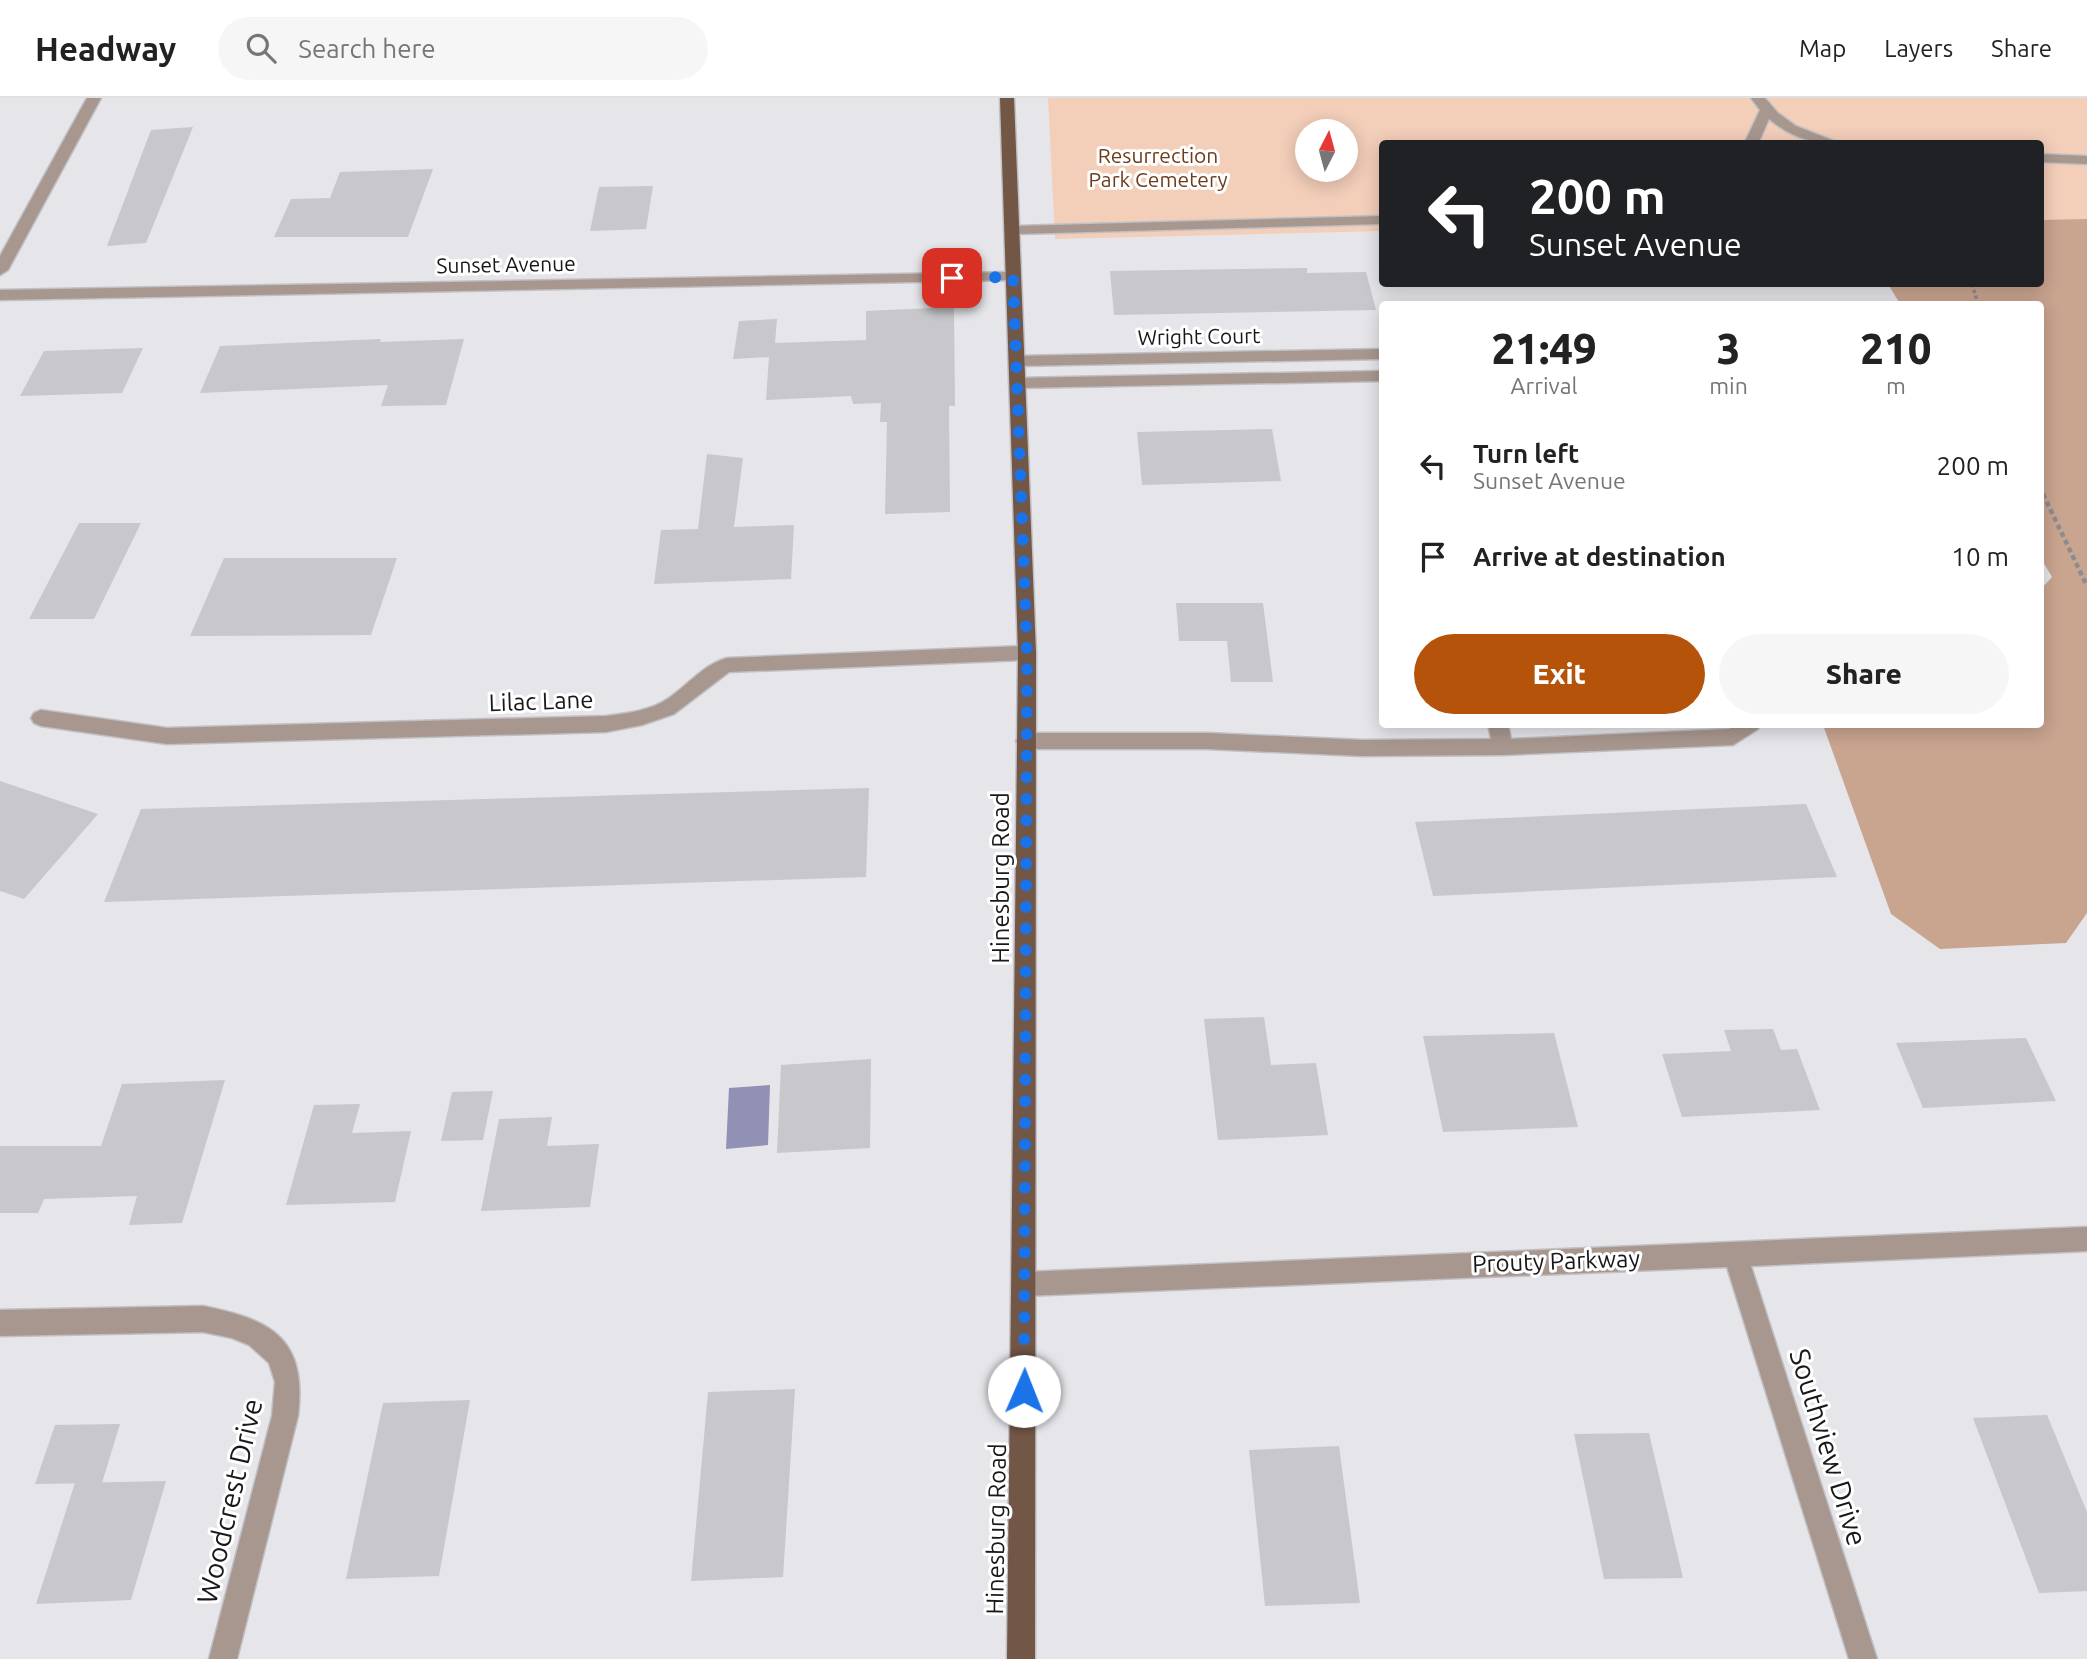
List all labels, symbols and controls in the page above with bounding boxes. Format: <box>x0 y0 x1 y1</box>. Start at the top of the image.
search box <box>218 17 708 80</box>
icon: search <box>242 29 280 67</box>
text: Headway <box>35 30 176 67</box>
text: Search here <box>298 34 436 63</box>
text: Map <box>1799 35 1846 62</box>
text: Layers <box>1884 35 1953 62</box>
text: Share <box>1991 35 2052 62</box>
north arrow <box>1295 119 1358 182</box>
map controls <box>1295 119 1358 182</box>
park label: Resurrection Park Cemetery <box>1088 143 1228 191</box>
icon: left <box>1414 168 1505 259</box>
text: 200 m <box>1529 168 1666 223</box>
text: Sunset Avenue <box>1529 226 1742 262</box>
pin <box>922 248 982 308</box>
street label: Sunset Avenue <box>436 251 576 277</box>
icon: arrive <box>933 259 971 297</box>
street label: Wright Court <box>1137 323 1261 349</box>
text: 21:49 <box>1492 325 1597 372</box>
text: 3 <box>1717 325 1740 372</box>
text: 210 <box>1860 325 1931 372</box>
text: Arrival <box>1511 373 1578 398</box>
text: min <box>1709 373 1748 398</box>
text: m <box>1886 373 1906 398</box>
text: Turn left <box>1473 439 1579 468</box>
icon: left <box>1414 447 1452 485</box>
text: 200 m <box>1937 451 2009 480</box>
text: Sunset Avenue <box>1473 468 1626 493</box>
icon: arrive <box>1414 538 1452 576</box>
text: Arrive at destination <box>1473 542 1726 571</box>
text: 10 m <box>1951 542 2009 571</box>
button: Exit <box>1414 634 1705 714</box>
button: Share <box>1719 634 2009 714</box>
street label: Lilac Lane <box>488 686 594 716</box>
street label: Hinesburg Road <box>987 792 1014 964</box>
street label: Prouty Parkway <box>1472 1245 1641 1277</box>
street label: Southview Drive <box>1784 1345 1874 1549</box>
position arrow <box>987 1354 1061 1428</box>
street label: Woodcrest Drive <box>190 1395 268 1607</box>
street label: Hinesburg Road <box>981 1443 1011 1615</box>

